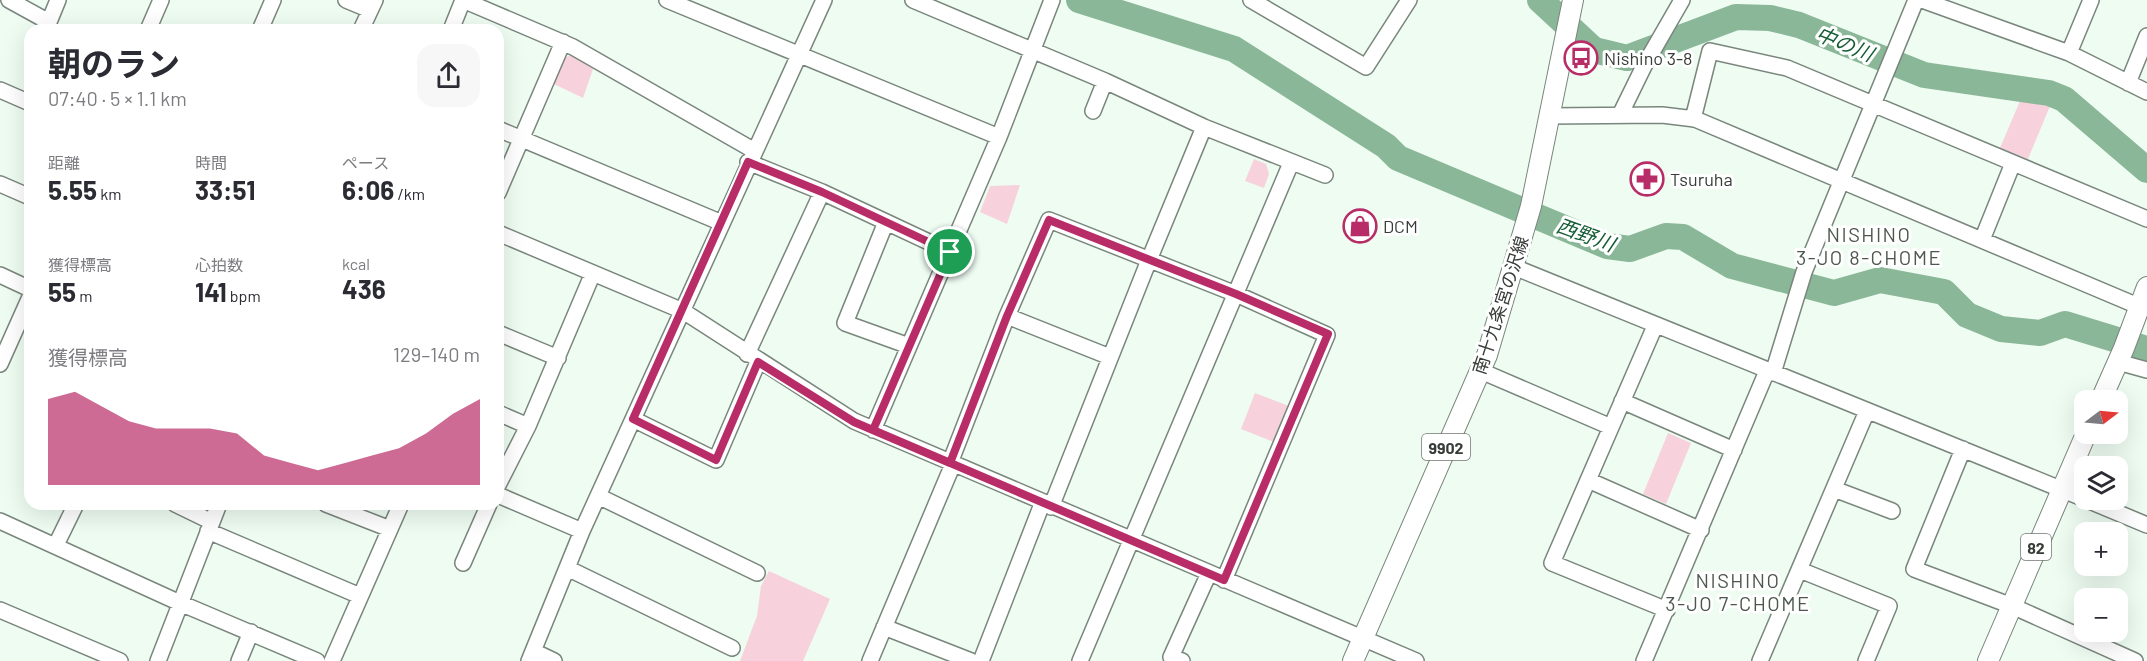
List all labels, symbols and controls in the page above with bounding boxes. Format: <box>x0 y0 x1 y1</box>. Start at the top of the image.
water label: 中の川 <box>1813 21 1879 66</box>
bus stop icon: Nishino 3-8 <box>1563 40 1599 76</box>
text: 朝のラン <box>48 43 180 83</box>
button: share <box>417 44 480 107</box>
place label: Nishino 3-8 <box>1604 47 1692 69</box>
text: 07:40 · 5 × 1.1 km <box>48 86 187 110</box>
text: 距離 <box>48 153 80 172</box>
text: 時間 <box>195 153 227 172</box>
text: ペース <box>342 153 389 172</box>
pharmacy icon: Tsuruha <box>1629 161 1665 197</box>
place label: Tsuruha <box>1670 168 1733 190</box>
text: 5.55 <box>48 174 97 205</box>
text: 33:51 <box>195 174 255 205</box>
text: 6:06 <box>342 174 394 205</box>
text: km <box>97 184 122 203</box>
text: /km <box>394 184 425 203</box>
shop icon: DCM <box>1342 208 1378 244</box>
water label: 西野川 <box>1554 212 1620 256</box>
place label: DCM <box>1383 215 1418 237</box>
district label: NISHINO 3-JO 8-CHOME <box>1796 222 1942 269</box>
pin <box>924 226 975 277</box>
street label: 南十九条宮の沢線 <box>1467 233 1533 377</box>
icon: arrive <box>933 235 966 268</box>
text: kcal <box>342 254 370 273</box>
text: 獲得標高 <box>48 255 112 274</box>
text: 心拍数 <box>195 255 243 274</box>
text: 436 <box>342 273 386 304</box>
text: 55 <box>48 276 76 307</box>
text: 141 <box>195 276 227 307</box>
text: m <box>76 286 92 305</box>
text: bpm <box>227 286 261 305</box>
text: 129–140 m <box>393 342 480 366</box>
text: 獲得標高 <box>48 345 128 369</box>
north arrow <box>2074 390 2128 444</box>
map controls <box>2074 390 2128 642</box>
road number: 9902 <box>1422 434 1470 460</box>
button: layers <box>2074 456 2128 510</box>
button: + <box>2074 522 2128 576</box>
road number: 82 <box>2021 534 2051 560</box>
district label: NISHINO 3-JO 7-CHOME <box>1665 568 1811 615</box>
button: − <box>2074 588 2128 642</box>

